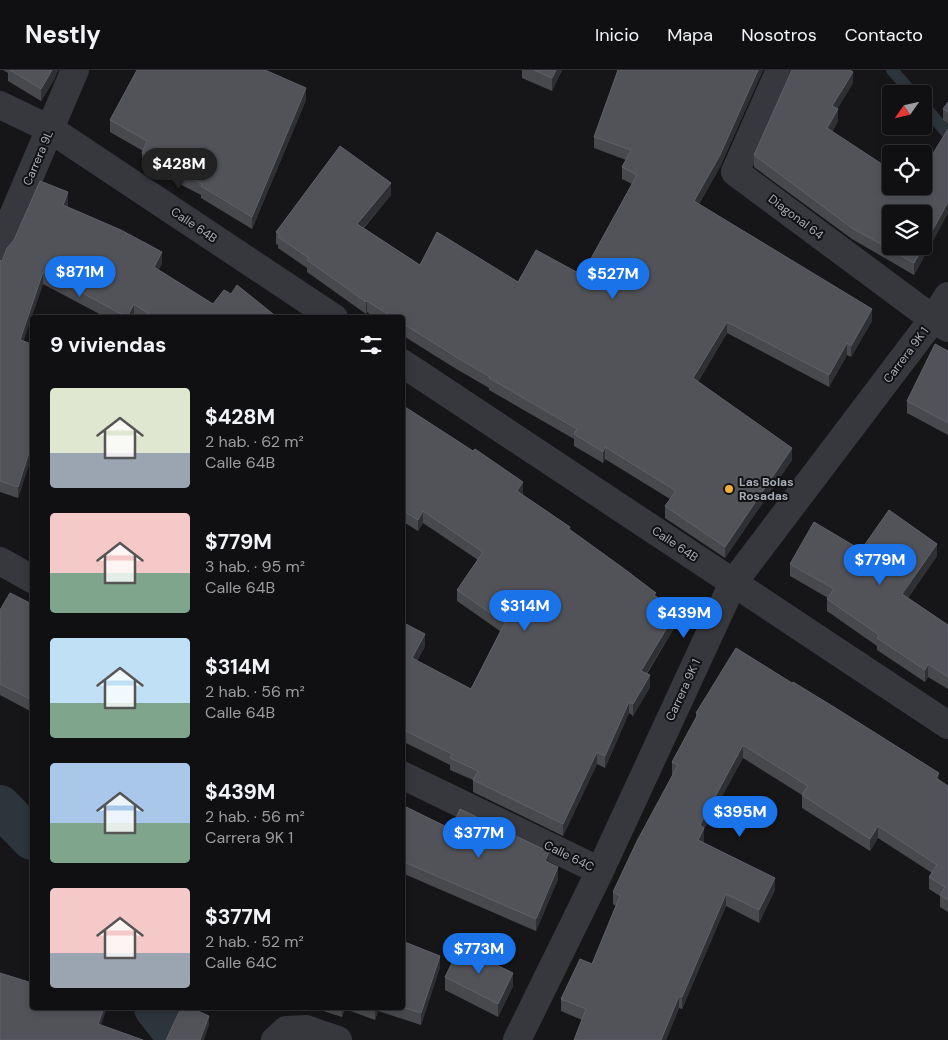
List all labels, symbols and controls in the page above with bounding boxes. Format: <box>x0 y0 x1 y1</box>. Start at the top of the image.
text: Nestly <box>25 19 101 50</box>
text: Inicio <box>595 23 639 47</box>
text: Mapa <box>667 23 713 47</box>
text: Nosotros <box>741 23 817 47</box>
text: Contacto <box>845 23 923 47</box>
north arrow <box>882 85 932 135</box>
map controls <box>882 85 932 255</box>
street label: Carrera 9L <box>19 128 57 188</box>
button: locate <box>882 145 932 195</box>
pin: $428M <box>144 148 214 190</box>
text: $428M <box>152 153 206 174</box>
street label: Diagonal 64 <box>765 191 827 243</box>
street label: Calle 64B <box>168 204 220 246</box>
button: layers <box>882 205 932 255</box>
pin: $871M <box>45 256 115 298</box>
pin: $527M <box>578 258 648 300</box>
text: $871M <box>56 261 104 282</box>
text: $527M <box>587 263 639 284</box>
street label: Carrera 9K 1 <box>880 324 932 386</box>
text: 9 viviendas <box>50 331 166 359</box>
icon: filters <box>357 331 385 359</box>
text: $428M <box>205 403 275 431</box>
icon: home <box>90 408 150 468</box>
text: 2 hab. · 62 m² <box>205 431 304 452</box>
text: Calle 64B <box>205 452 275 473</box>
place label: Las Bolas Rosadas <box>739 474 794 504</box>
marker: Las Bolas Rosadas <box>723 483 735 495</box>
street label: Calle 64B <box>649 523 701 565</box>
text: $779M <box>205 528 272 556</box>
icon: home <box>90 533 150 593</box>
pin: $779M <box>845 544 915 586</box>
text: $779M <box>854 549 906 570</box>
text: 3 hab. · 95 m² <box>205 556 305 577</box>
text: Calle 64B <box>205 577 275 598</box>
pin: $314M <box>490 590 560 632</box>
text: $314M <box>500 595 550 616</box>
pin: $439M <box>649 596 719 639</box>
text: $439M <box>657 602 711 623</box>
text: $314M <box>205 653 270 681</box>
street label: Carrera 9K 1 <box>662 657 704 723</box>
icon: home <box>90 658 150 718</box>
text: 2 hab. · 56 m² <box>205 681 305 702</box>
text: Calle 64B <box>205 702 275 723</box>
text: $439M <box>205 778 275 806</box>
icon: home <box>90 783 150 843</box>
pin: $395M <box>705 796 775 838</box>
text: $395M <box>713 801 767 822</box>
text: 2 hab. · 56 m² <box>205 806 305 827</box>
pin: $377M <box>444 816 514 859</box>
text: $377M <box>454 822 504 843</box>
text: Carrera 9K 1 <box>205 827 293 848</box>
street label: Calle 64C <box>541 837 597 875</box>
text: $377M <box>205 903 271 931</box>
icon: home <box>90 908 150 968</box>
text: 2 hab. · 52 m² <box>205 931 304 952</box>
pin: $773M <box>444 932 514 975</box>
text: $773M <box>454 938 504 959</box>
text: Calle 64C <box>205 952 277 973</box>

